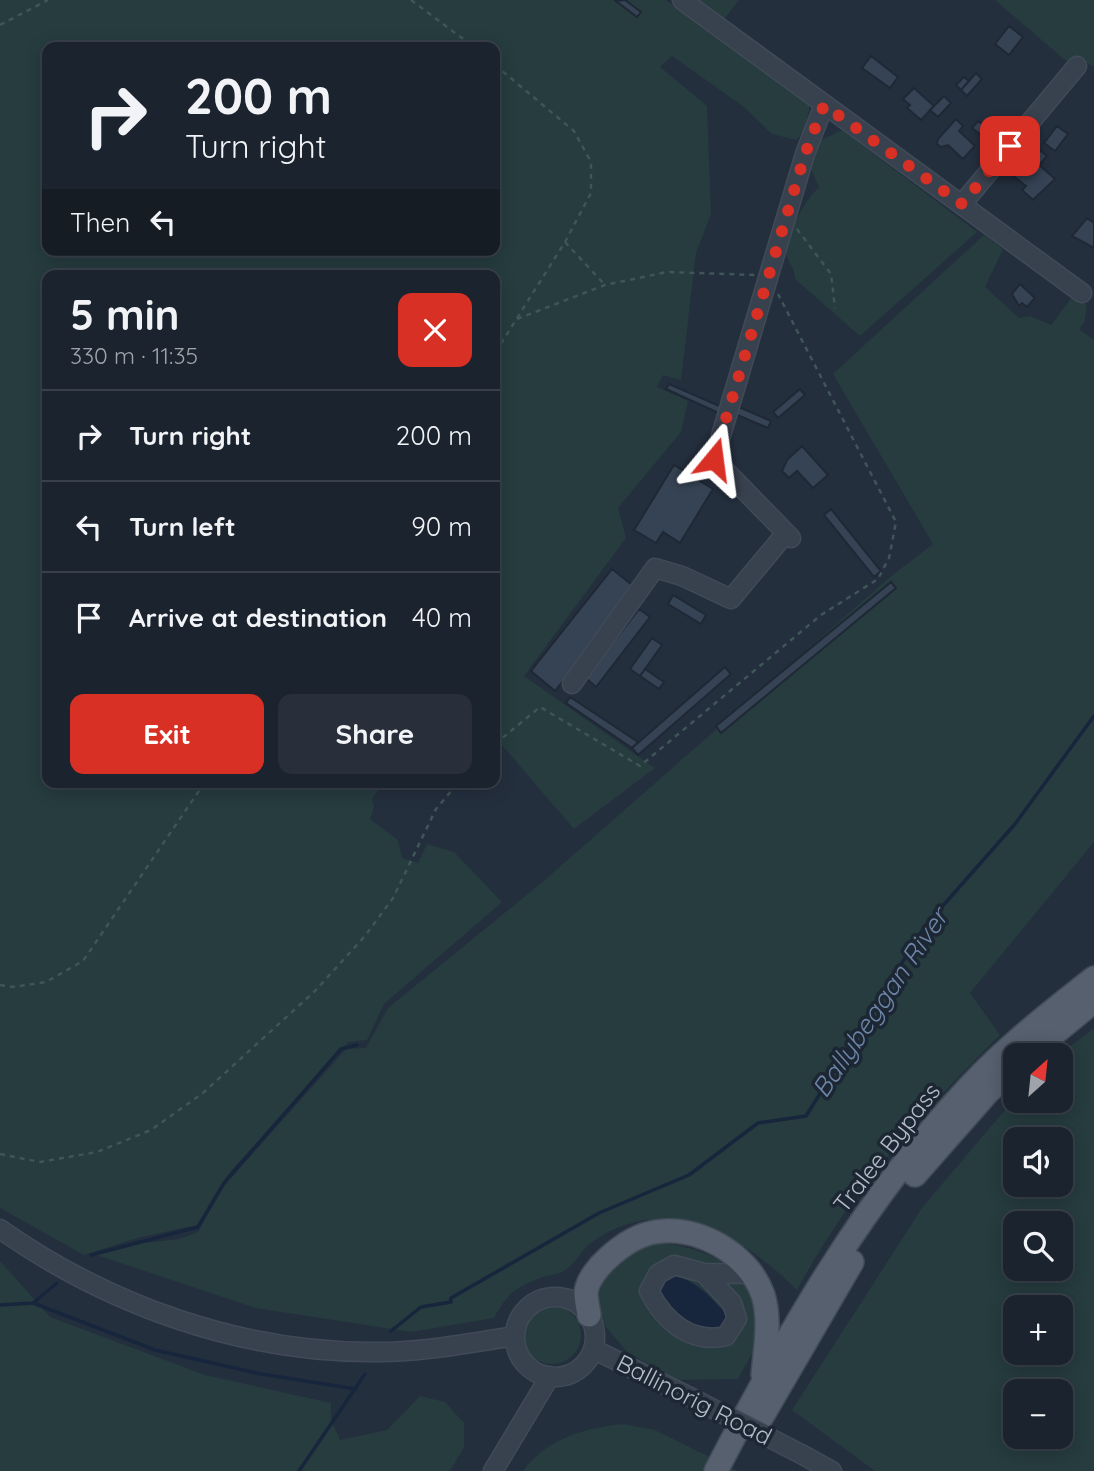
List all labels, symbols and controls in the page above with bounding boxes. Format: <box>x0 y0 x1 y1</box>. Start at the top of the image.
text: 200 m <box>185 65 332 126</box>
icon: right <box>70 70 161 161</box>
pin <box>980 116 1040 176</box>
text: Turn right <box>185 126 326 166</box>
icon: arrive <box>991 127 1029 165</box>
icon: left <box>144 203 182 241</box>
text: Then <box>70 206 130 239</box>
text: 5 min <box>70 288 180 341</box>
button: close <box>398 293 472 367</box>
text: 330 m · 11:35 <box>70 341 198 370</box>
icon: right <box>70 417 108 455</box>
text: Turn right <box>129 419 251 452</box>
text: 200 m <box>396 419 472 452</box>
position arrow <box>677 422 751 496</box>
icon: left <box>70 508 108 546</box>
text: Turn left <box>129 510 236 543</box>
text: 90 m <box>411 510 472 543</box>
icon: arrive <box>70 599 108 637</box>
text: Arrive at destination <box>129 601 387 634</box>
text: 40 m <box>412 601 472 634</box>
button: Exit <box>70 694 264 774</box>
button: Share <box>278 694 472 774</box>
water label: Ballybeggan River <box>804 899 957 1103</box>
north arrow <box>1003 1043 1073 1113</box>
map controls <box>1003 1043 1073 1449</box>
street label: Tralee Bypass <box>826 1077 946 1218</box>
button: sound <box>1003 1127 1073 1197</box>
button: search <box>1003 1211 1073 1281</box>
button: + <box>1003 1295 1073 1365</box>
street label: Ballinorig Road <box>612 1347 777 1451</box>
button: − <box>1003 1379 1073 1449</box>

